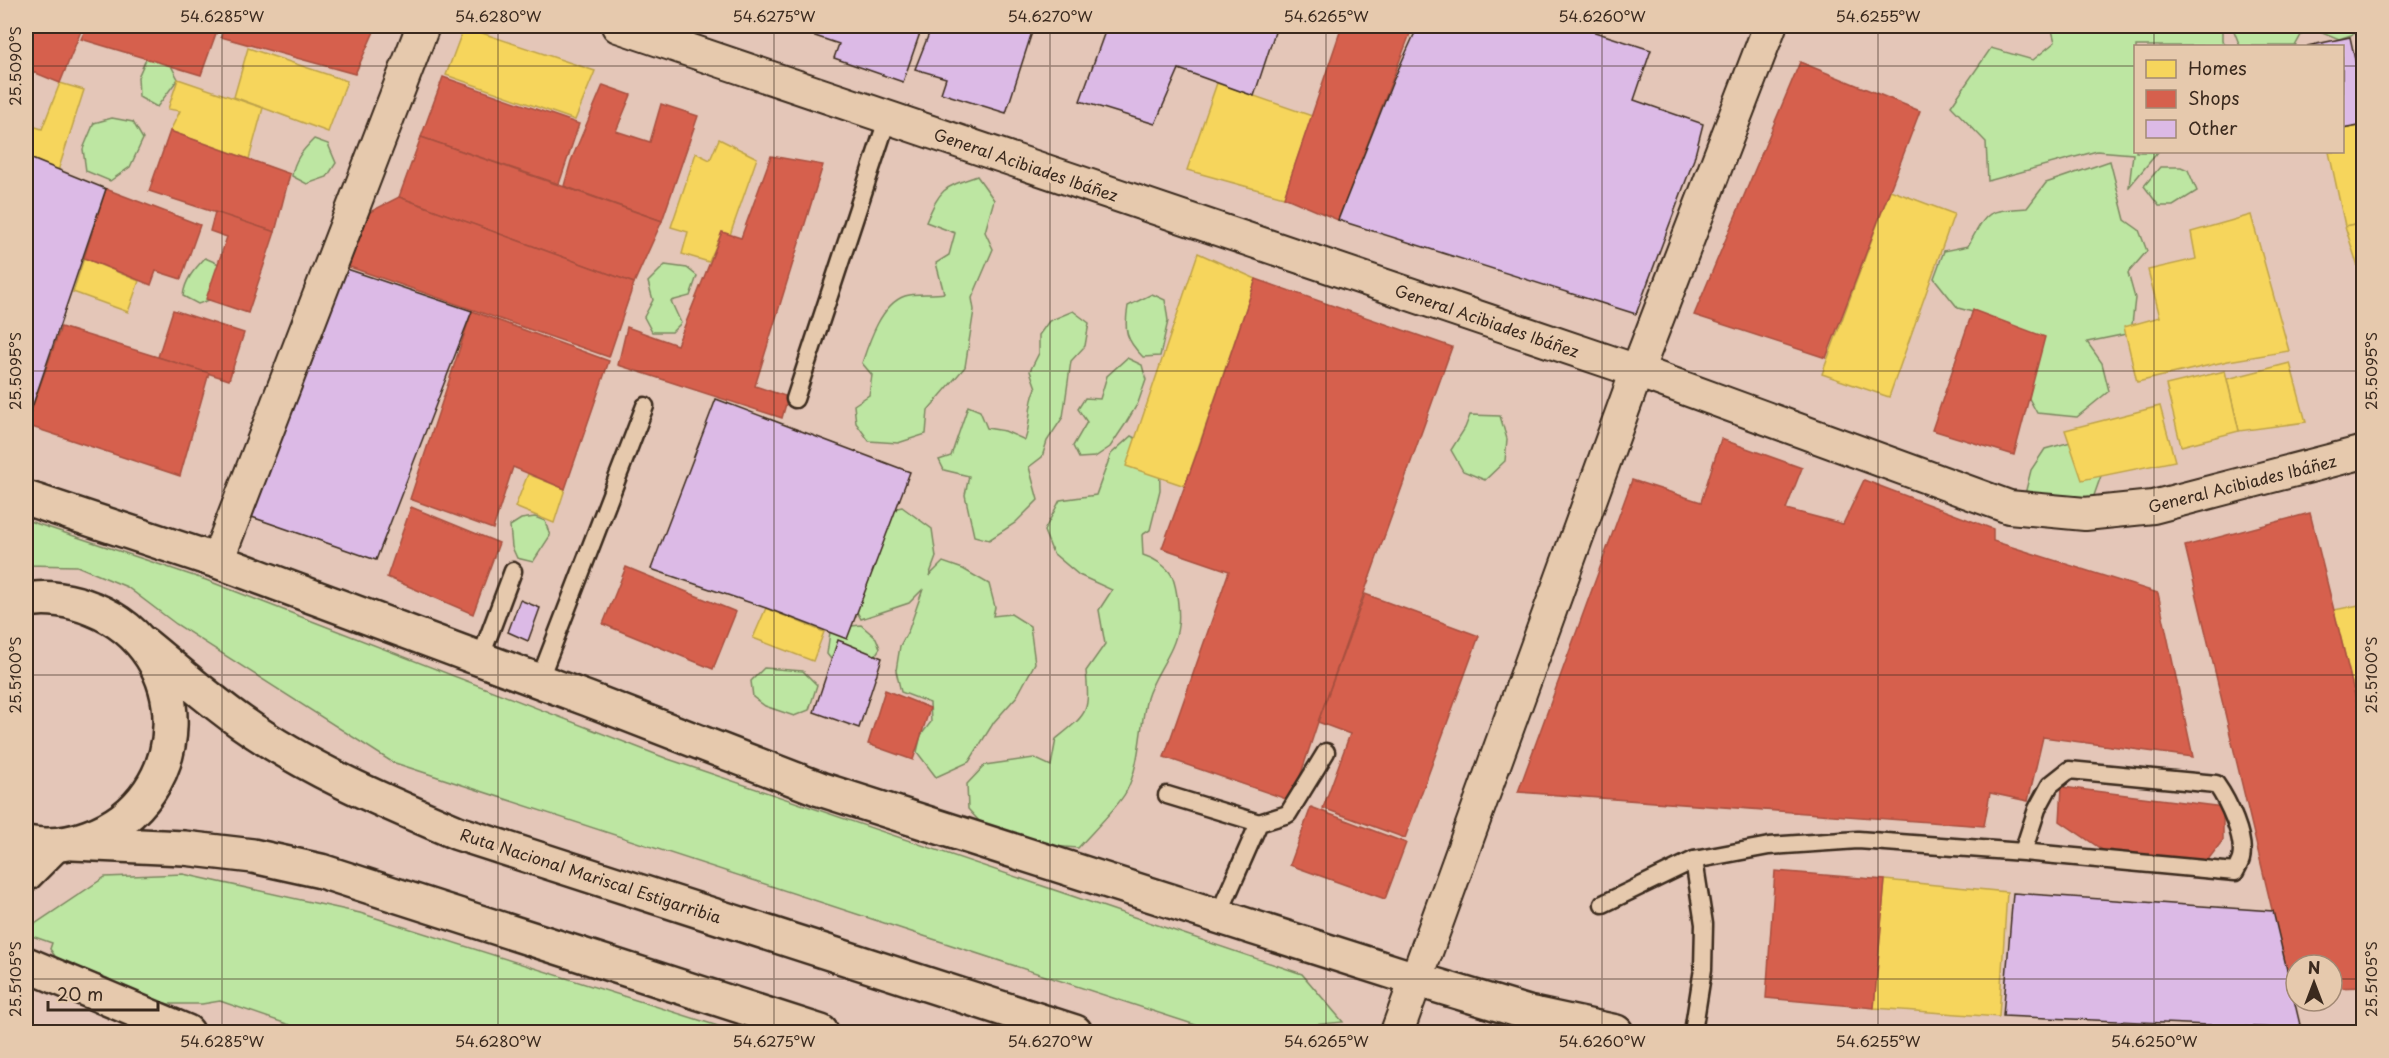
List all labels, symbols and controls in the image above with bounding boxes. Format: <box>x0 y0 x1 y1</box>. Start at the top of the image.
text: 54.6285°W <box>180 4 265 27</box>
text: 54.6280°W <box>455 4 542 27</box>
text: 54.6275°W <box>733 4 816 27</box>
text: 54.6270°W <box>1007 4 1093 27</box>
text: 54.6265°W <box>1283 4 1369 27</box>
text: 54.6260°W <box>1558 4 1646 27</box>
text: 54.6255°W <box>1836 4 1921 27</box>
text: 25.5090°S <box>3 26 26 106</box>
legend <box>2134 45 2344 153</box>
text: Homes <box>2188 54 2246 81</box>
text: Shops <box>2188 84 2239 111</box>
text: Other <box>2188 114 2238 141</box>
street label: General Acibiades Ibáñez <box>931 121 1122 207</box>
street label: General Acibiades Ibáñez <box>1392 277 1583 363</box>
text: 25.5095°S <box>3 332 26 410</box>
text: 25.5095°S <box>2359 332 2382 410</box>
street label: General Acibiades Ibáñez <box>2145 448 2339 518</box>
text: 25.5100°S <box>3 637 26 713</box>
text: 25.5100°S <box>2359 637 2382 713</box>
street label: Ruta Nacional Mariscal Estigarribia <box>457 821 725 929</box>
text: 25.5105°S <box>3 941 26 1017</box>
text: 25.5105°S <box>2359 941 2382 1017</box>
north arrow <box>2284 953 2344 1013</box>
text: N <box>2308 955 2320 979</box>
scale bar <box>48 974 158 1012</box>
text: 20 m <box>57 980 103 1007</box>
text: 54.6285°W <box>180 1029 265 1052</box>
text: 54.6280°W <box>455 1029 542 1052</box>
text: 54.6275°W <box>733 1029 816 1052</box>
text: 54.6270°W <box>1007 1029 1093 1052</box>
text: 54.6265°W <box>1283 1029 1369 1052</box>
text: 54.6260°W <box>1558 1029 1646 1052</box>
text: 54.6255°W <box>1836 1029 1921 1052</box>
text: 54.6250°W <box>2111 1029 2198 1052</box>

